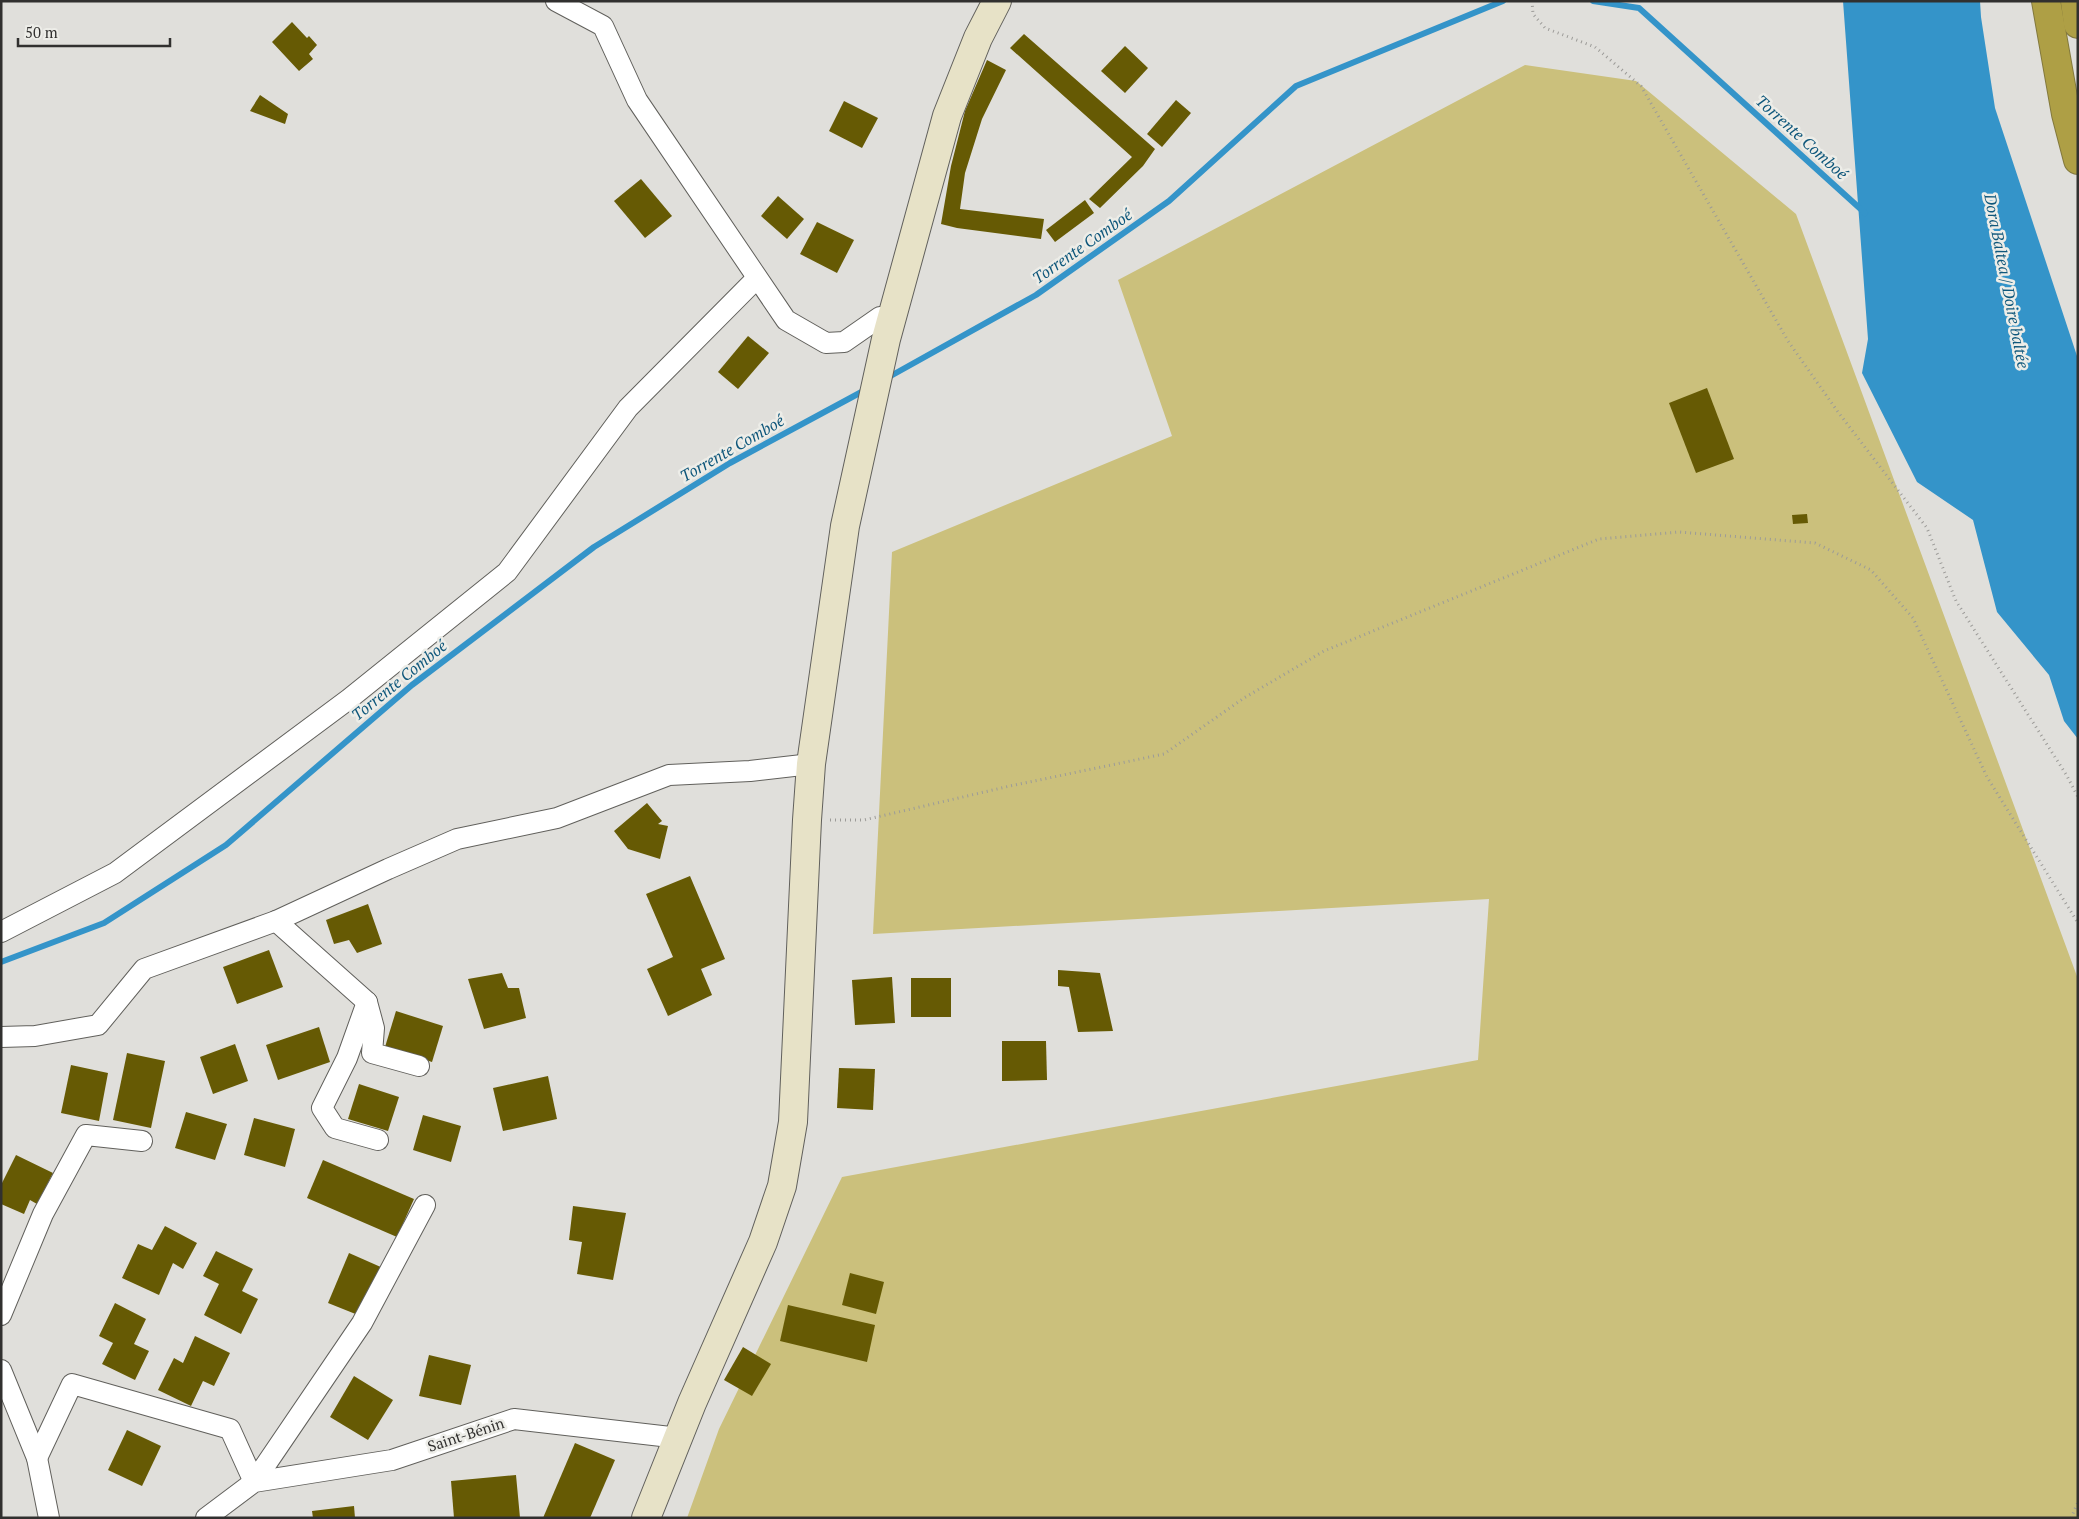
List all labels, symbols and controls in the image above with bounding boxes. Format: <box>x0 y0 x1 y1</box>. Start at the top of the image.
scale bar <box>18 15 170 47</box>
text: 50 m <box>25 22 58 42</box>
water label: Torrente Comboé <box>1751 90 1853 185</box>
water label: Dora Baltea / Doire baltée <box>1979 191 2035 370</box>
water label: Torrente Comboé <box>1028 203 1137 289</box>
water label: Torrente Comboé <box>676 409 789 487</box>
water label: Torrente Comboé <box>347 634 452 725</box>
street label: Saint-Bénin <box>425 1412 507 1456</box>

